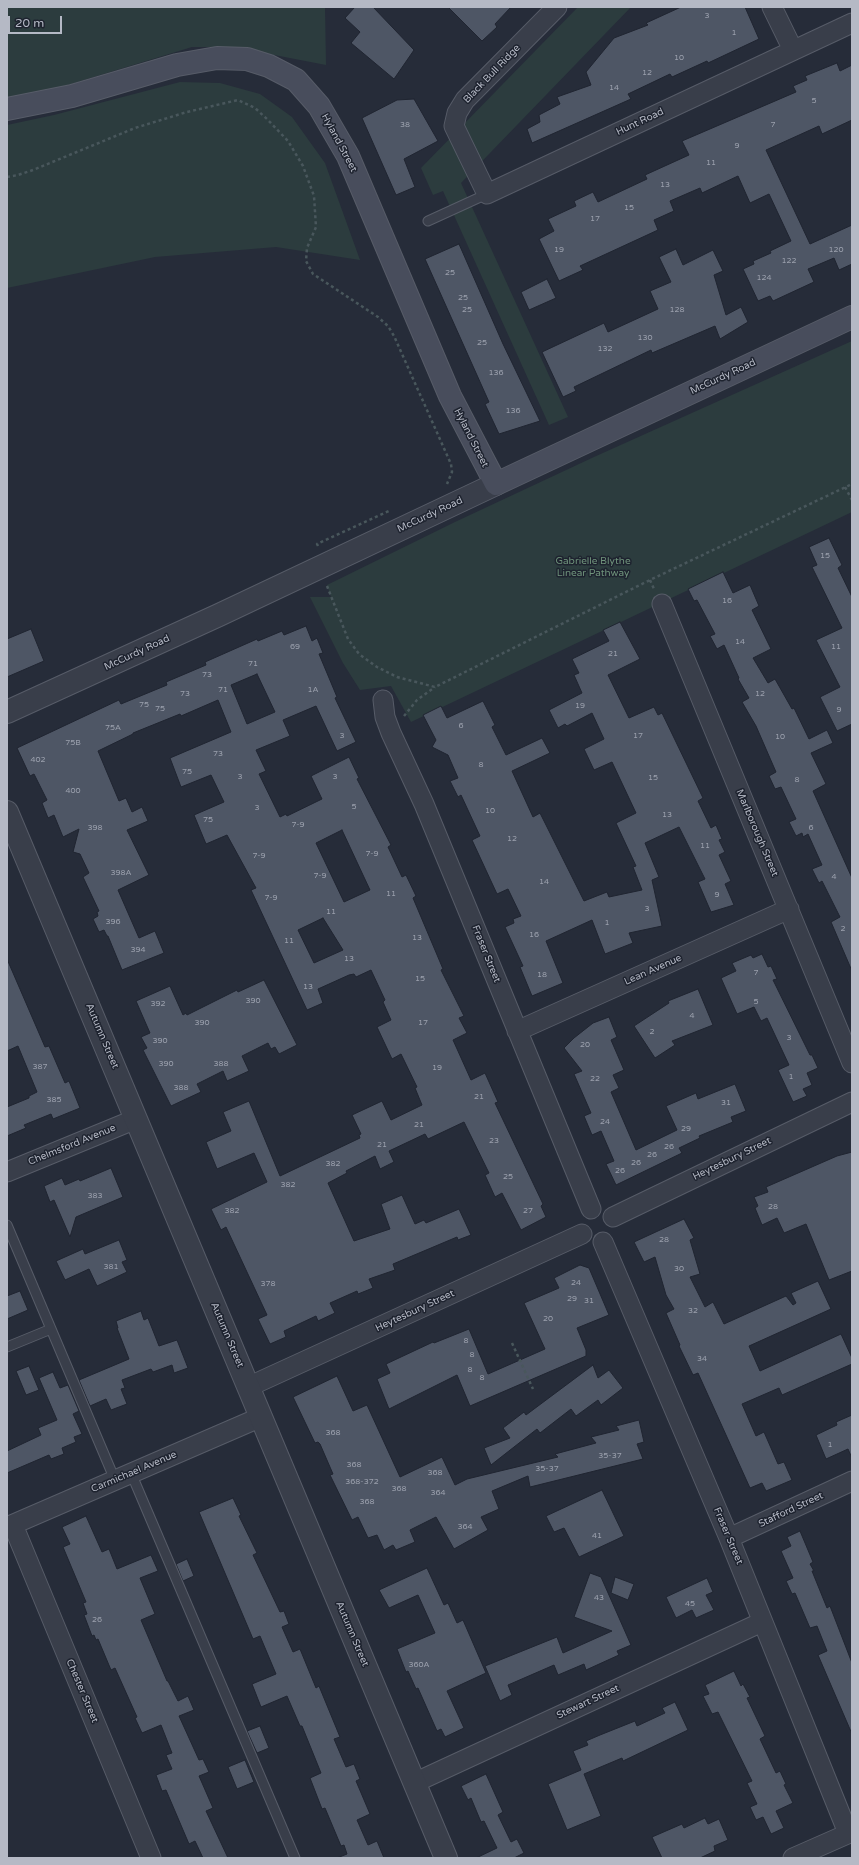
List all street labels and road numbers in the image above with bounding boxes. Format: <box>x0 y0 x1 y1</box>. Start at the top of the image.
street label: Black Bull Ridge <box>461 42 523 106</box>
street label: Hunt Road <box>614 106 666 138</box>
street label: Hyland Street <box>319 112 359 174</box>
street label: McCurdy Road <box>688 357 758 397</box>
street label: Hyland Street <box>451 407 491 469</box>
street label: McCurdy Road <box>395 495 465 535</box>
street label: McCurdy Road <box>102 633 172 673</box>
street label: Marlborough Street <box>733 788 781 878</box>
street label: Fraser Street <box>469 924 503 984</box>
street label: Lean Avenue <box>622 952 684 988</box>
street label: Autumn Street <box>83 1002 121 1070</box>
street label: Chelmsford Avenue <box>27 1122 117 1168</box>
street label: Heytesbury Street <box>691 1135 773 1183</box>
street label: Heytesbury Street <box>374 1287 456 1335</box>
street label: Autumn Street <box>208 1301 246 1369</box>
street label: Carmichael Avenue <box>89 1449 179 1495</box>
street label: Stafford Street <box>757 1490 825 1530</box>
street label: Fraser Street <box>711 1506 745 1566</box>
street label: Autumn Street <box>333 1600 371 1668</box>
street label: Chester Street <box>63 1657 101 1725</box>
street label: Stewart Street <box>555 1682 621 1722</box>

